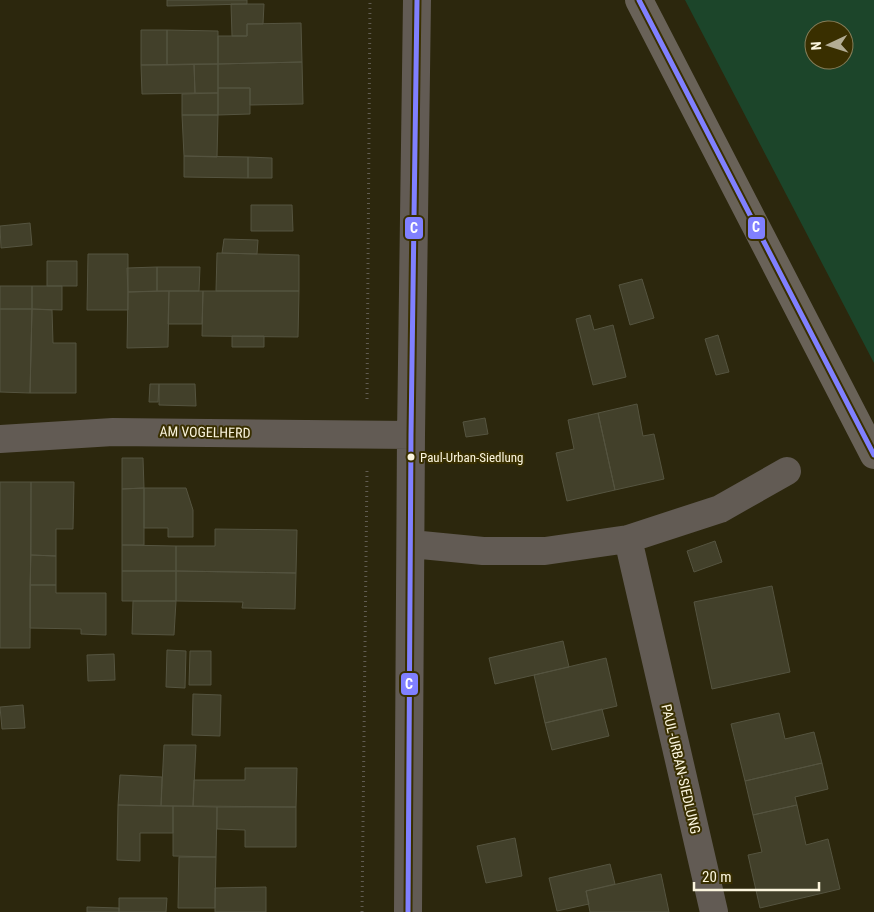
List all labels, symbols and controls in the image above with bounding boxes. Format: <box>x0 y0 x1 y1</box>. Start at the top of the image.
north arrow <box>804 20 854 70</box>
text: N <box>808 41 824 51</box>
line badge: C <box>404 216 424 240</box>
line badge: C <box>747 216 766 240</box>
text: C <box>752 219 760 235</box>
text: C <box>410 220 418 236</box>
street label: AM VOGELHERD <box>159 423 251 441</box>
place label: Paul-Urban-Siedlung <box>420 450 524 465</box>
marker: Paul-Urban-Siedlung <box>406 452 416 462</box>
line badge: C <box>400 672 419 696</box>
text: C <box>405 676 413 692</box>
street label: PAUL-URBAN-SIEDLUNG <box>658 703 704 835</box>
scale bar <box>694 860 819 892</box>
text: 20 m <box>702 868 732 886</box>

